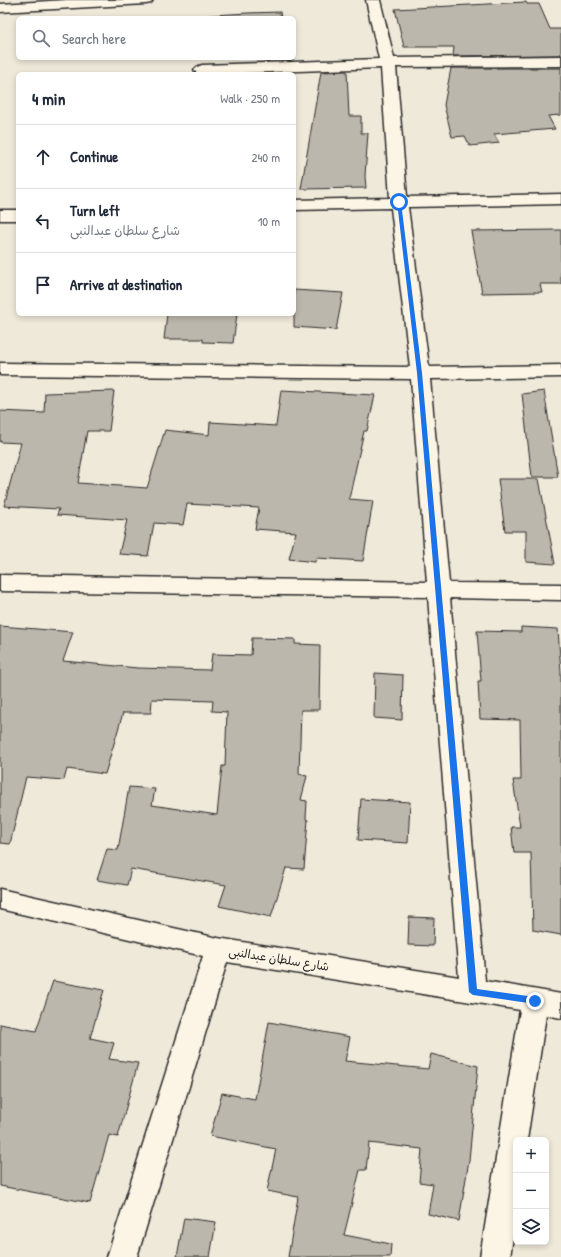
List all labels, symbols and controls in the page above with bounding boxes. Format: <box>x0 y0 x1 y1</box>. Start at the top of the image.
search box <box>16 16 296 60</box>
icon: search <box>30 27 52 49</box>
text: Search here <box>62 28 126 49</box>
text: 4 min <box>32 87 65 110</box>
text: Walk · 250 m <box>220 89 280 107</box>
icon: ahead <box>32 146 54 168</box>
text: Continue <box>70 146 118 167</box>
text: 240 m <box>251 148 280 166</box>
route start <box>390 193 408 211</box>
text: Turn left <box>70 200 120 221</box>
icon: left <box>32 210 54 232</box>
text: 10 m <box>258 212 280 230</box>
text: شارع سلطان عبدالنبى <box>70 221 180 239</box>
icon: arrive <box>32 274 54 296</box>
text: Arrive at destination <box>70 274 182 295</box>
street label: شارع سلطان عبدالنبى <box>227 942 331 976</box>
route end <box>526 992 544 1010</box>
map controls <box>513 1137 549 1245</box>
button: + <box>513 1137 549 1173</box>
button: − <box>513 1173 549 1209</box>
button: layers <box>513 1209 549 1245</box>

